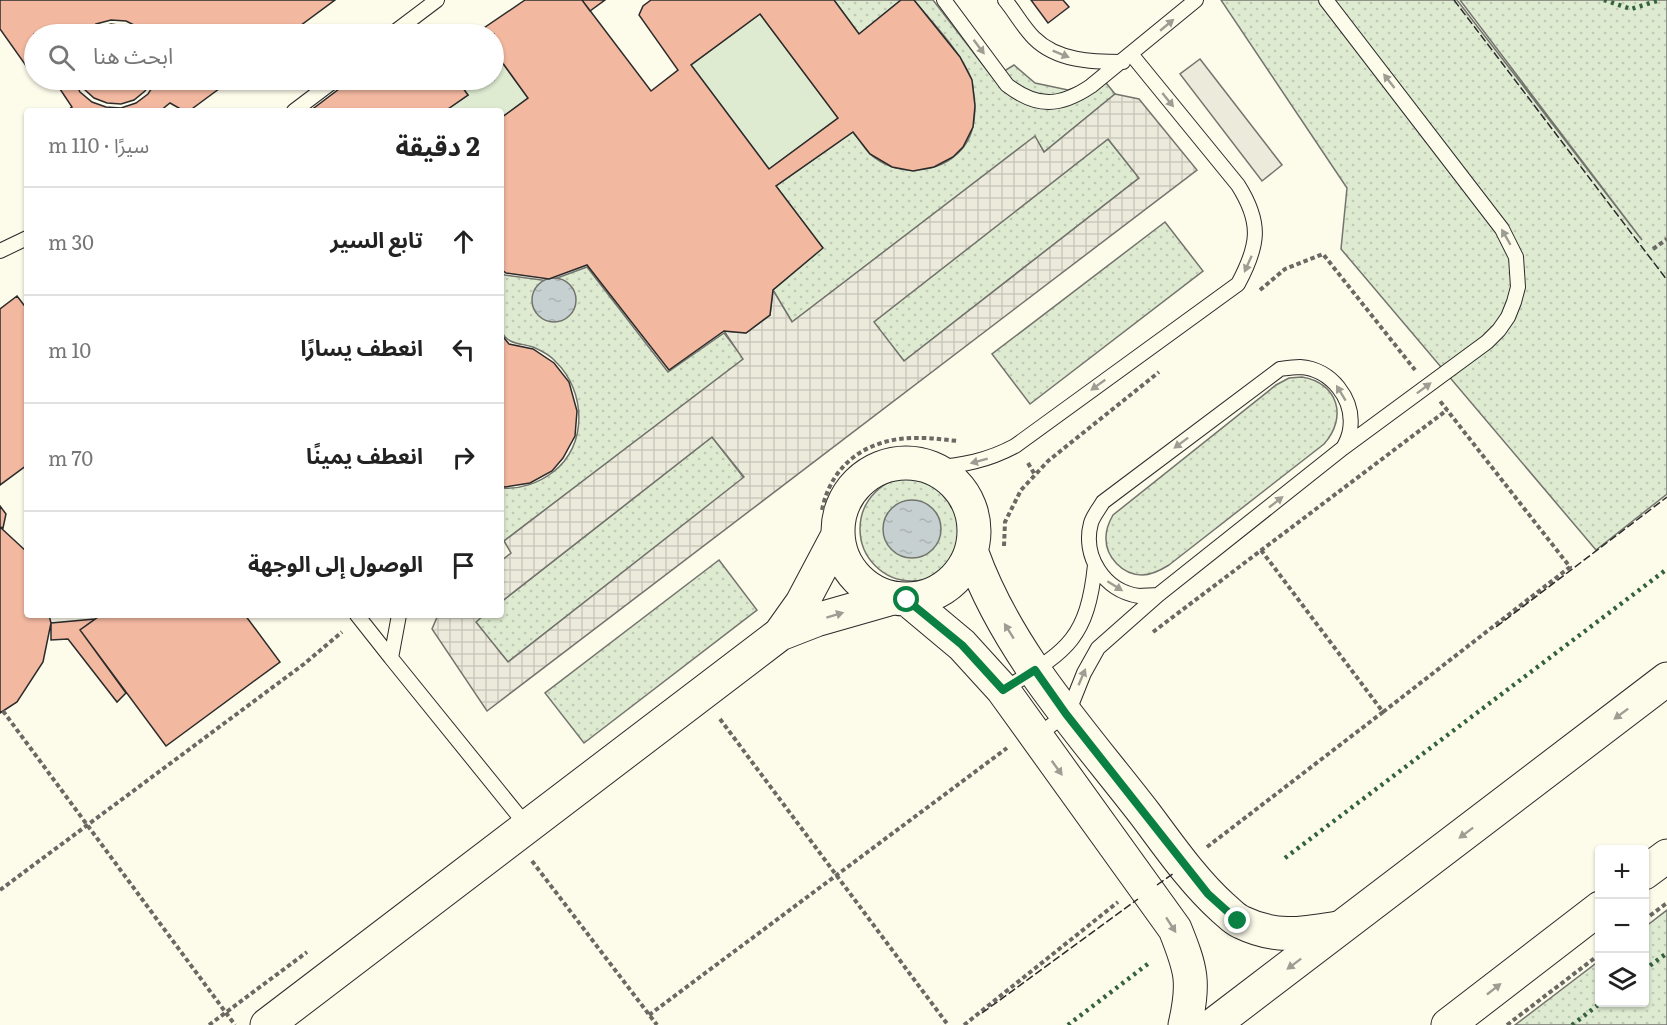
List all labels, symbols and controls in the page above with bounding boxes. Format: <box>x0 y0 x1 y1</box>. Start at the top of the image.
one-way arrow <box>1159 19 1174 32</box>
search box <box>24 24 504 90</box>
text: ابحث هنا <box>93 38 173 71</box>
one-way arrow <box>973 39 985 55</box>
icon: search <box>45 41 78 74</box>
one-way arrow <box>1053 49 1071 59</box>
one-way arrow <box>1383 74 1395 89</box>
one-way arrow <box>1162 92 1175 108</box>
text: 2 دقيقة <box>395 125 480 164</box>
text: سيرًا · 110 m <box>48 129 149 159</box>
text: تابع السير <box>330 222 423 255</box>
icon: ahead <box>447 225 480 258</box>
text: 30 m <box>48 226 94 256</box>
one-way arrow <box>1501 229 1512 245</box>
one-way arrow <box>1243 256 1253 274</box>
text: انعطف يسارًا <box>300 330 423 363</box>
icon: left <box>447 333 480 366</box>
text: 10 m <box>48 334 91 364</box>
one-way arrow <box>1090 379 1106 391</box>
one-way arrow <box>1416 382 1432 394</box>
one-way arrow <box>1336 385 1347 401</box>
one-way arrow <box>1174 437 1189 449</box>
text: انعطف يمينًا <box>306 438 423 471</box>
icon: right <box>447 441 480 474</box>
text: 70 m <box>48 442 93 472</box>
one-way arrow <box>970 456 988 466</box>
one-way arrow <box>1268 496 1283 508</box>
text: الوصول إلى الوجهة <box>248 546 423 579</box>
icon: arrive <box>447 549 480 582</box>
one-way arrow <box>1107 581 1124 591</box>
route start <box>893 586 919 612</box>
one-way arrow <box>826 610 844 619</box>
one-way arrow <box>1003 623 1014 639</box>
one-way arrow <box>1078 668 1087 686</box>
one-way arrow <box>1613 708 1628 720</box>
one-way arrow <box>1051 759 1063 775</box>
one-way arrow <box>1458 826 1473 838</box>
map controls <box>1595 845 1649 1007</box>
button: + <box>1595 845 1649 899</box>
button: − <box>1595 899 1649 953</box>
route end <box>1224 907 1250 933</box>
one-way arrow <box>1166 917 1177 933</box>
button: layers <box>1595 953 1649 1007</box>
one-way arrow <box>1286 957 1302 970</box>
one-way arrow <box>1486 983 1502 996</box>

